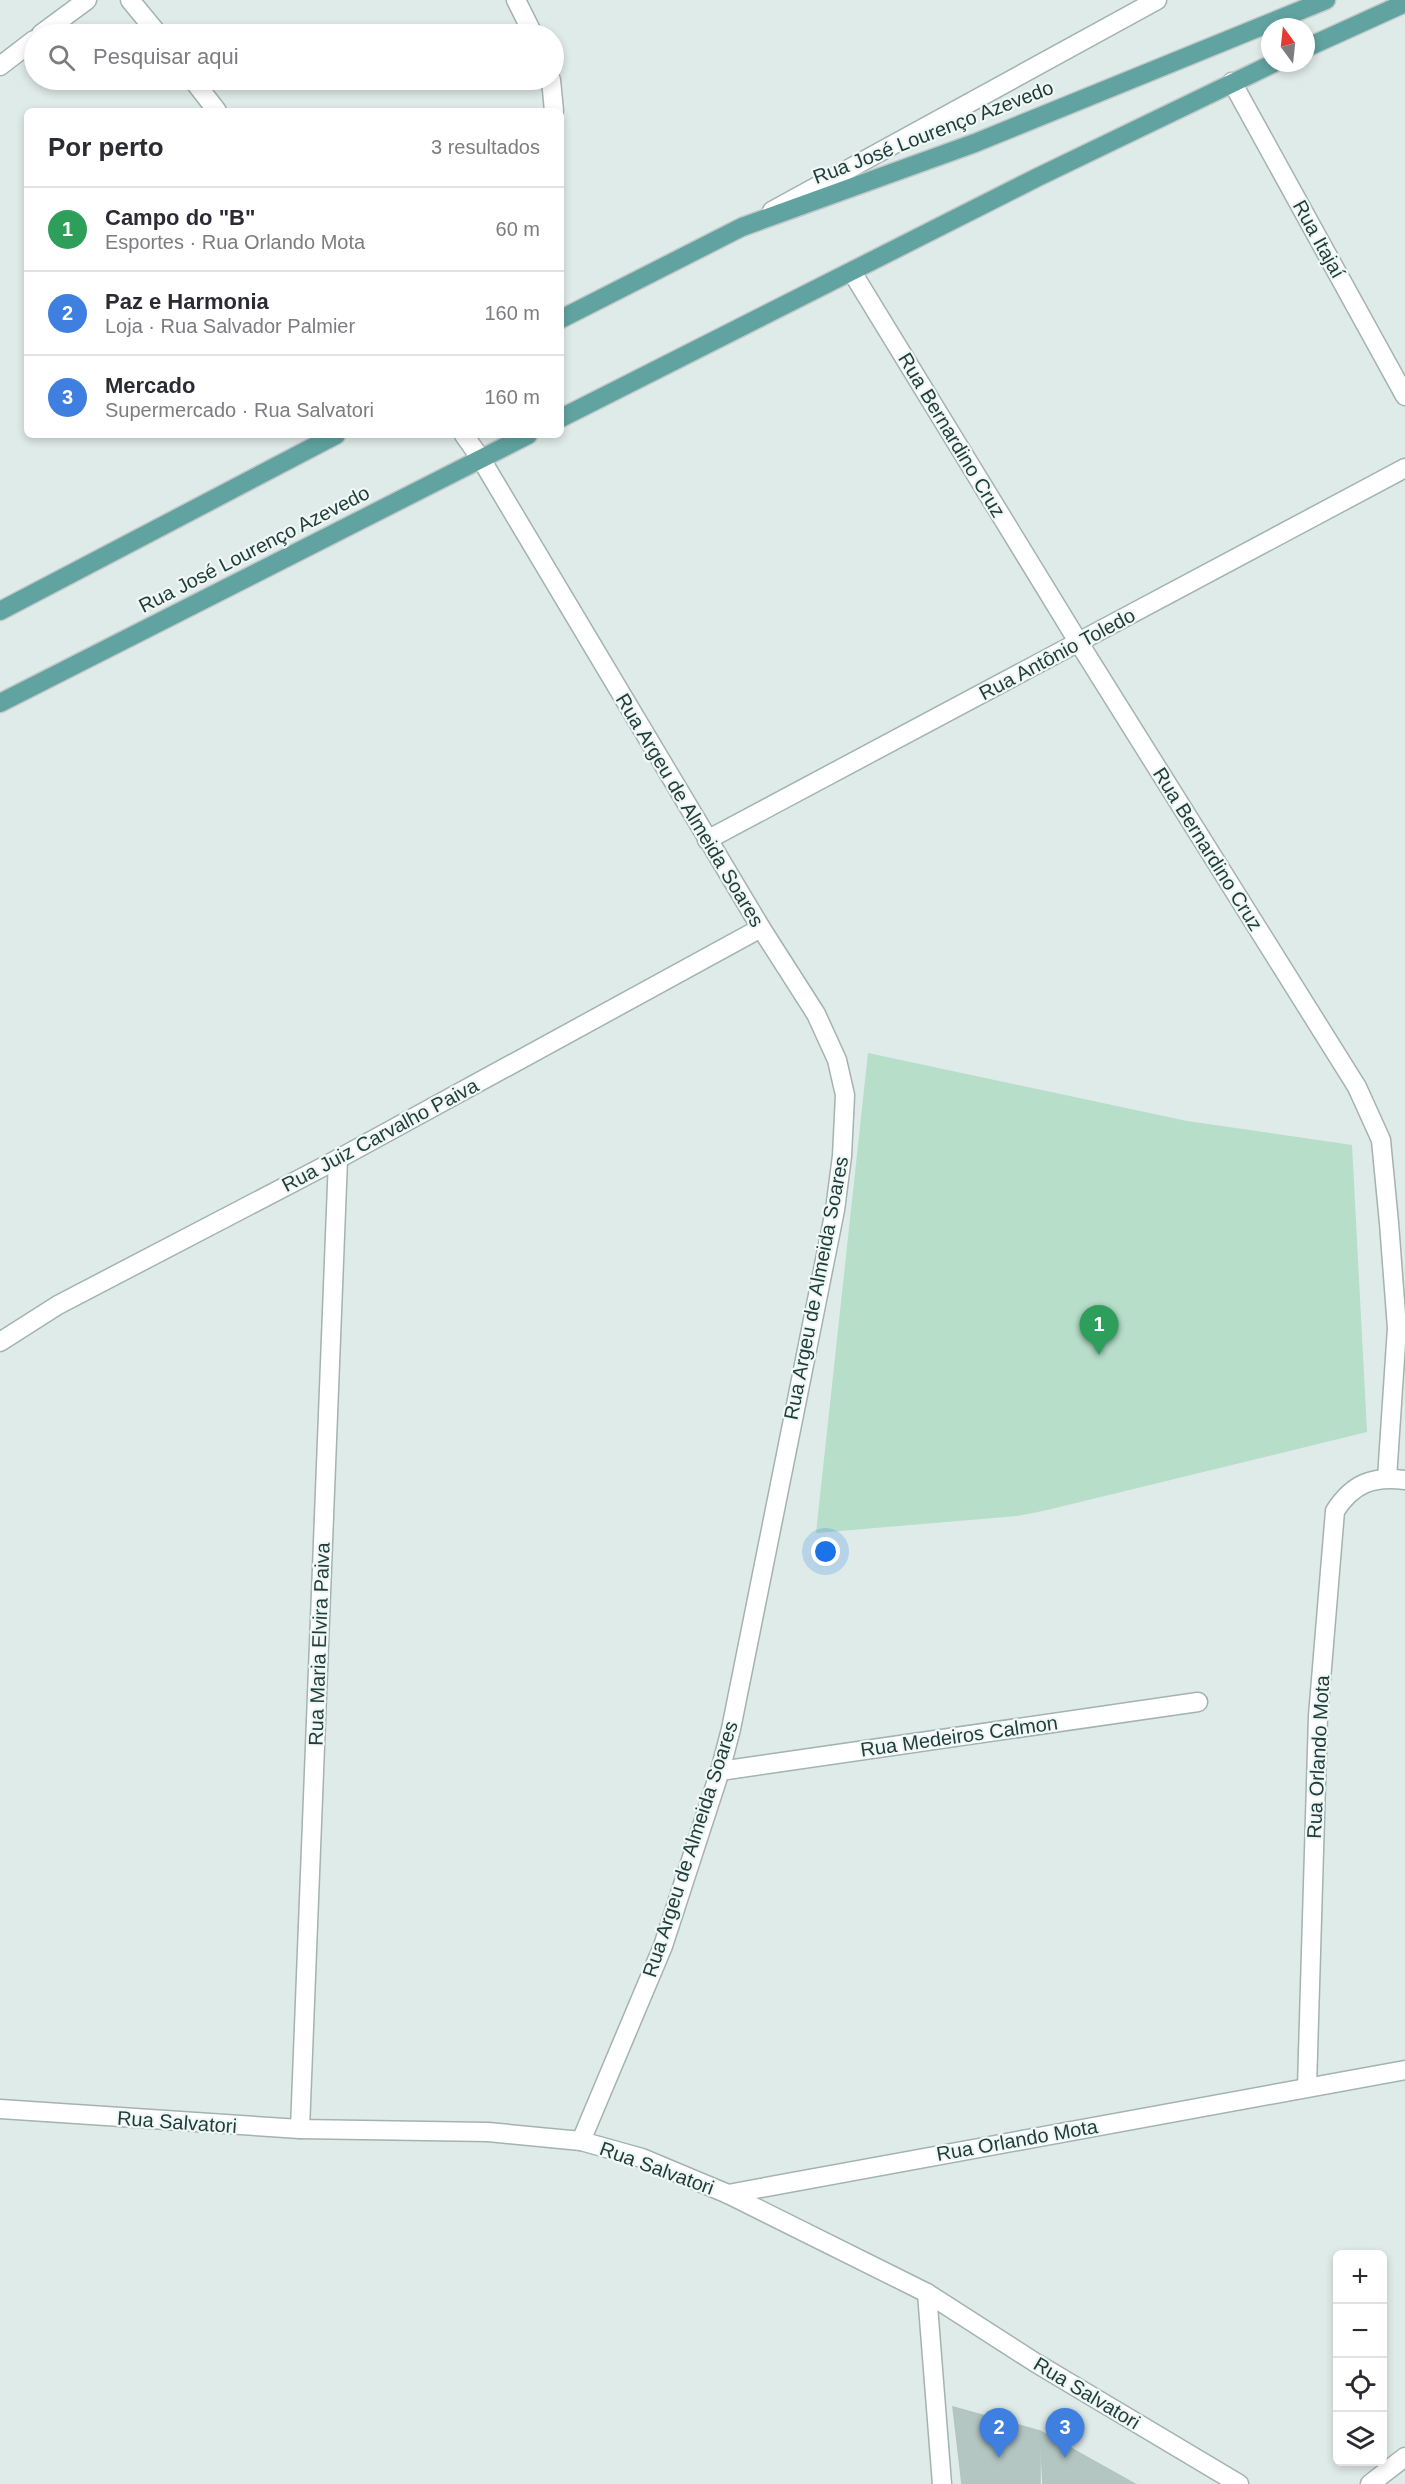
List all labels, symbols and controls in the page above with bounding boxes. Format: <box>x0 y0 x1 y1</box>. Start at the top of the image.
north arrow <box>1261 18 1315 72</box>
search box <box>24 24 564 90</box>
icon: search <box>45 41 78 74</box>
text: Pesquisar aqui <box>93 44 239 69</box>
street label: Rua José Lourenço Azevedo <box>810 76 1056 188</box>
text: Por perto <box>48 132 164 162</box>
text: 3 resultados <box>431 136 540 158</box>
street label: Rua Itajaí <box>1289 196 1350 282</box>
text: Campo do "B" <box>105 205 255 230</box>
text: 1 <box>62 218 73 240</box>
text: 60 m <box>496 218 540 240</box>
text: Esportes · Rua Orlando Mota <box>105 231 365 253</box>
text: Paz e Harmonia <box>105 289 269 314</box>
text: 2 <box>62 302 73 324</box>
text: 160 m <box>484 302 540 324</box>
text: Loja · Rua Salvador Palmier <box>105 315 355 337</box>
street label: Rua Bernardino Cruz <box>894 349 1010 521</box>
text: Mercado <box>105 373 195 398</box>
text: 3 <box>62 386 73 408</box>
text: 160 m <box>484 386 540 408</box>
text: Supermercado · Rua Salvatori <box>105 399 374 421</box>
street label: Rua José Lourenço Azevedo <box>135 481 373 617</box>
street label: Rua Antônio Toledo <box>975 604 1139 704</box>
street label: Rua Argeu de Almeida Soares <box>612 689 768 931</box>
street label: Rua Bernardino Cruz <box>1149 764 1267 934</box>
street label: Rua Juiz Carvalho Paiva <box>278 1073 483 1196</box>
street label: Rua Argeu de Almeida Soares <box>780 1154 852 1422</box>
pin: 1 <box>1080 1306 1118 1355</box>
your location <box>811 1537 840 1566</box>
street label: Rua Maria Elvira Paiva <box>304 1541 334 1746</box>
street label: Rua Orlando Mota <box>1303 1674 1333 1839</box>
street label: Rua Medeiros Calmon <box>859 1711 1059 1761</box>
street label: Rua Argeu de Almeida Soares <box>638 1718 742 1980</box>
street label: Rua Salvatori <box>116 2107 238 2137</box>
street label: Rua Orlando Mota <box>935 2115 1100 2165</box>
street label: Rua Salvatori <box>597 2137 717 2199</box>
map controls <box>1333 2250 1387 2466</box>
button: + <box>1333 2250 1387 2304</box>
button: − <box>1333 2304 1387 2358</box>
street label: Rua Salvatori <box>1030 2353 1144 2433</box>
button: locate <box>1333 2358 1387 2412</box>
pin: 2 <box>980 2408 1018 2458</box>
pin: 3 <box>1046 2408 1084 2458</box>
button: layers <box>1333 2412 1387 2466</box>

